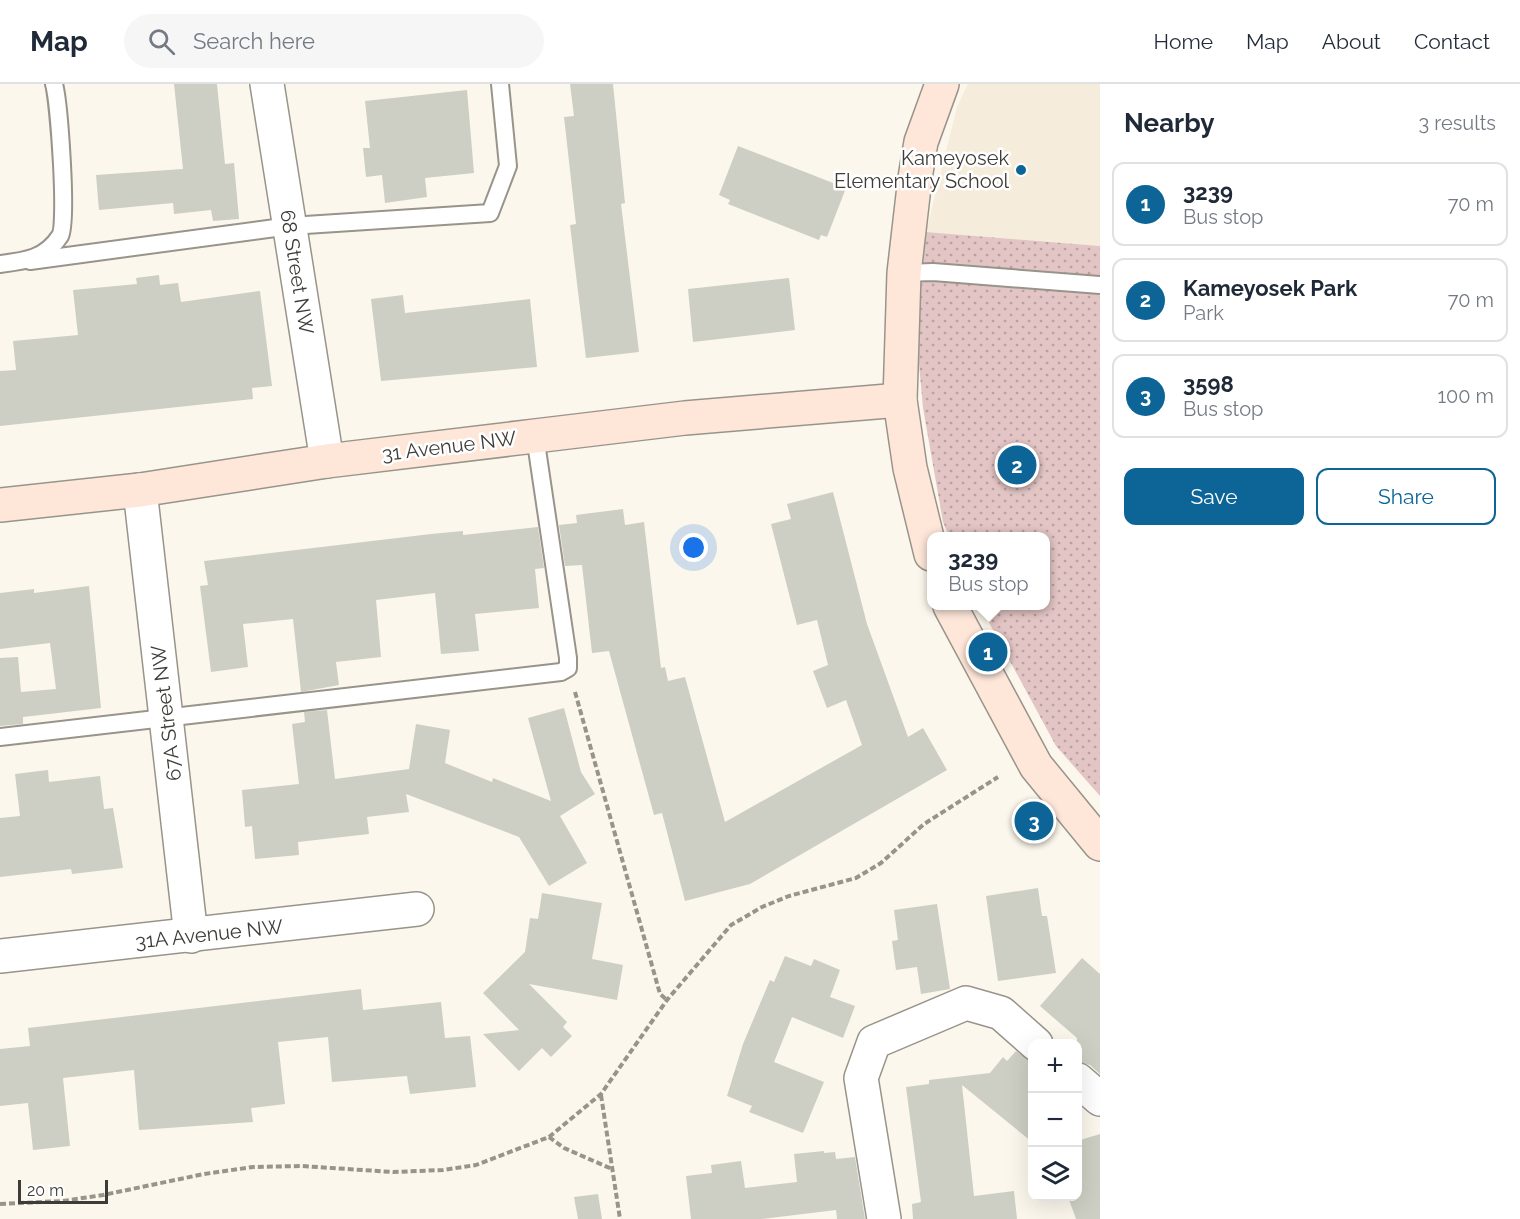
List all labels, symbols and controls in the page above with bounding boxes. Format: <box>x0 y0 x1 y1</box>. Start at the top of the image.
search box <box>124 14 544 68</box>
text: Map <box>30 25 88 58</box>
icon: search <box>145 25 178 58</box>
text: Search here <box>193 28 315 54</box>
text: Home <box>1154 29 1213 54</box>
text: Map <box>1246 29 1289 54</box>
text: About <box>1322 29 1381 54</box>
text: Contact <box>1414 29 1490 54</box>
text: Nearby <box>1124 108 1214 138</box>
text: 3 results <box>1418 111 1496 135</box>
place label: Kameyosek Elementary School <box>834 146 1010 193</box>
marker: Kameyosek Elementary School <box>1014 163 1028 177</box>
text: 3239 <box>1183 179 1233 205</box>
text: 1 <box>1141 192 1150 216</box>
text: 70 m <box>1448 192 1494 216</box>
text: Bus stop <box>1183 205 1263 229</box>
street label: 68 Street NW <box>275 208 319 336</box>
text: Kameyosek Park <box>1183 275 1357 301</box>
text: 2 <box>1140 288 1151 312</box>
text: 70 m <box>1448 288 1494 312</box>
text: Park <box>1183 301 1224 325</box>
text: 3598 <box>1183 371 1234 397</box>
text: 3 <box>1140 384 1151 408</box>
text: 100 m <box>1437 384 1494 408</box>
text: Bus stop <box>1183 397 1263 421</box>
street label: 31 Avenue NW <box>380 426 518 466</box>
pin: 2 <box>998 442 1036 488</box>
button: Save <box>1124 468 1304 525</box>
button: Share <box>1316 468 1496 525</box>
popup <box>927 532 1050 610</box>
your location <box>679 533 708 562</box>
text: 3239 <box>948 546 998 572</box>
text: Bus stop <box>948 572 1029 596</box>
pin: 1 <box>968 630 1008 674</box>
street label: 67A Street NW <box>146 644 186 782</box>
pin: 3 <box>1014 798 1054 844</box>
street label: 31A Avenue NW <box>134 914 284 954</box>
map controls <box>1028 1039 1082 1201</box>
button: + <box>1028 1039 1082 1093</box>
button: − <box>1028 1093 1082 1147</box>
button: layers <box>1028 1147 1082 1201</box>
scale bar <box>18 1177 108 1204</box>
text: 20 m <box>27 1181 64 1200</box>

